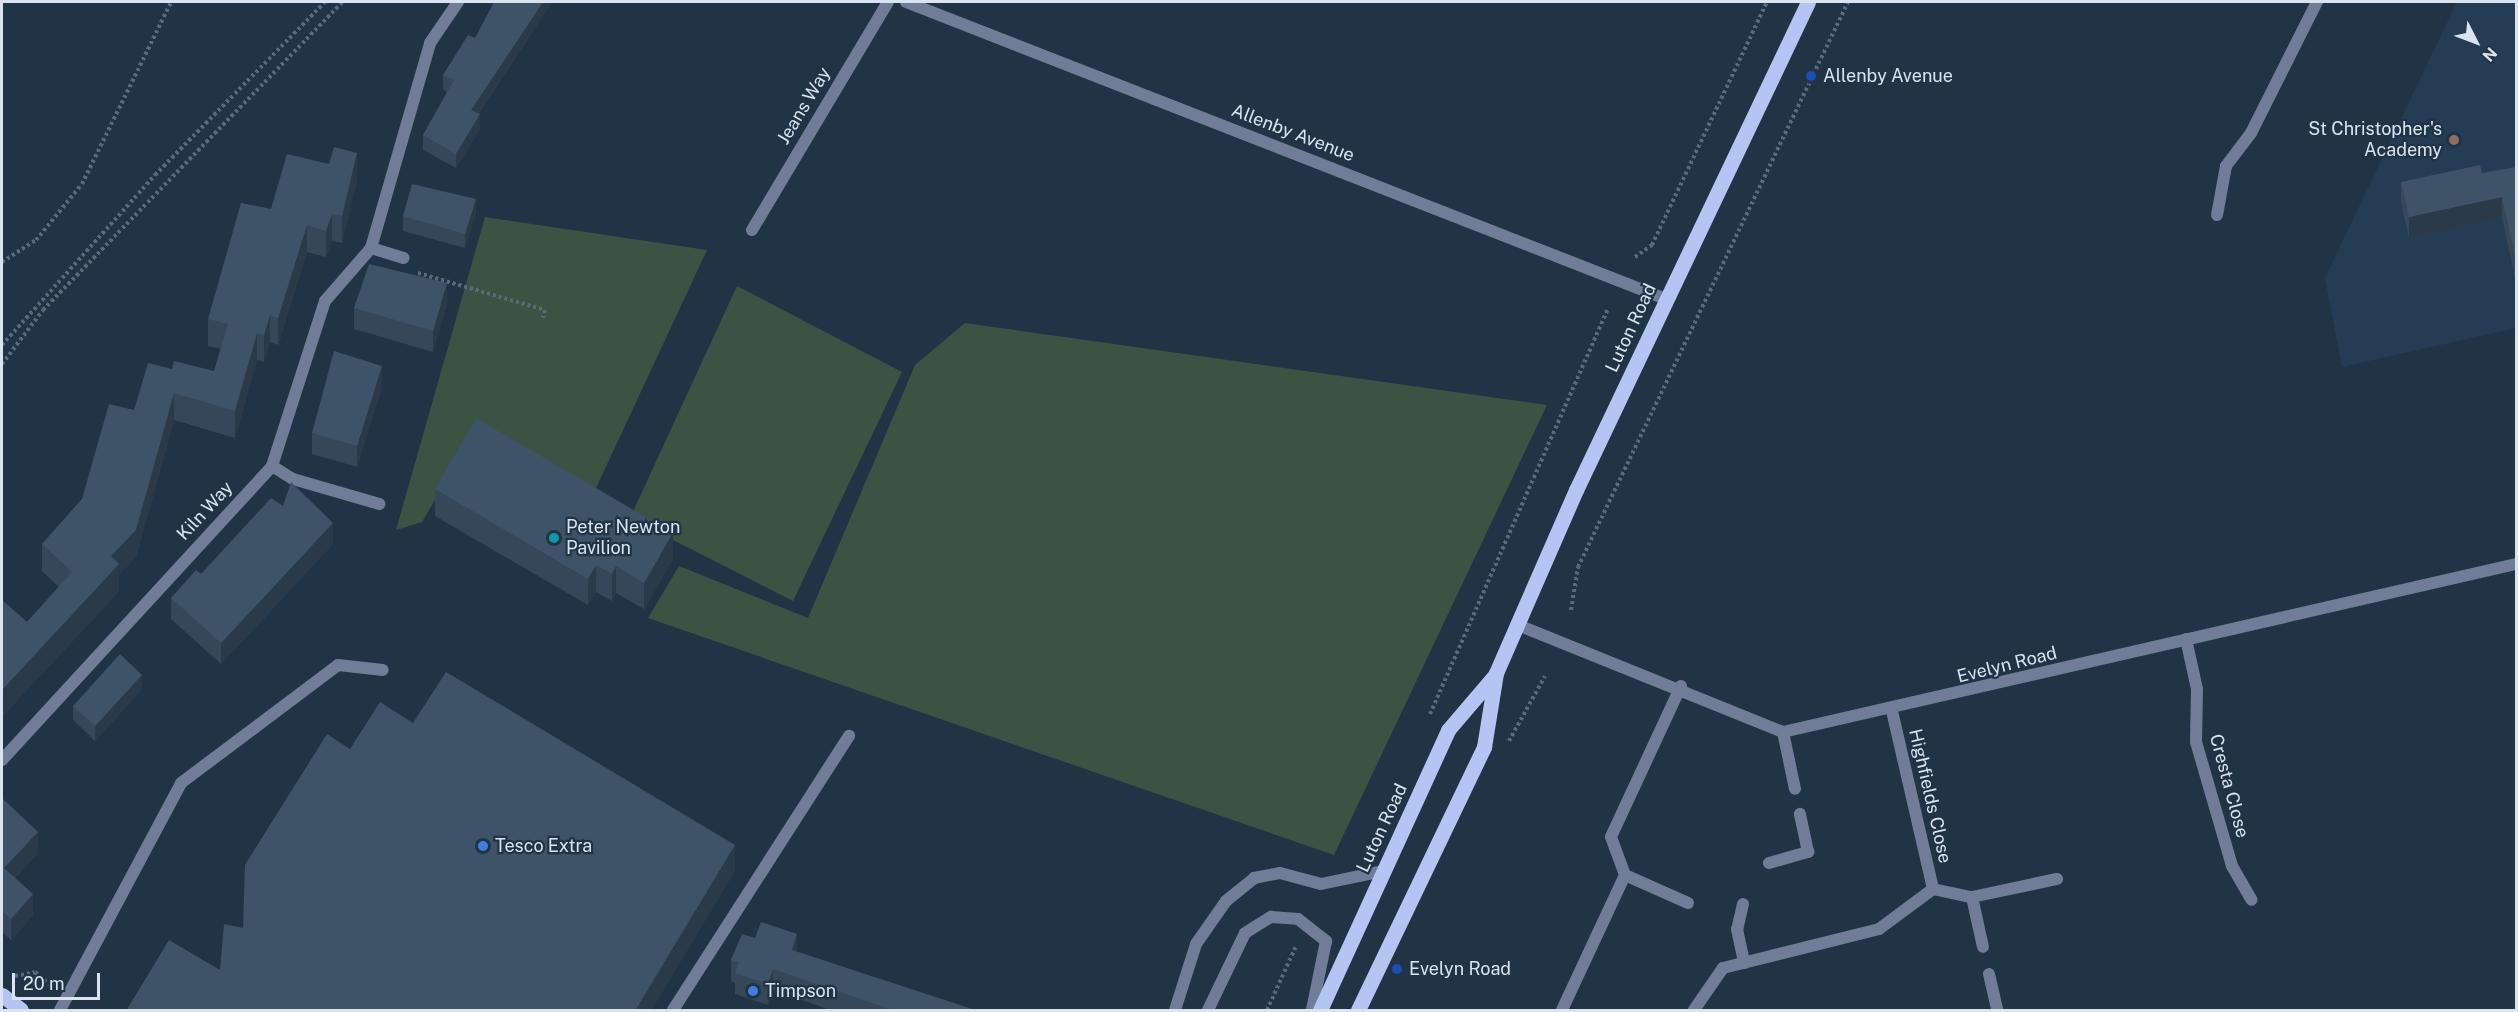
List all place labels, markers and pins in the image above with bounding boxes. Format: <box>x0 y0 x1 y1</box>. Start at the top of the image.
place label: Allenby Avenue <box>1823 65 1953 87</box>
marker: Allenby Avenue <box>1804 69 1818 83</box>
place label: St Christopher's Academy <box>2308 119 2442 162</box>
marker: St Christopher's Academy <box>2447 133 2461 147</box>
place label: Peter Newton Pavilion <box>566 517 680 560</box>
marker: Peter Newton Pavilion <box>547 531 561 545</box>
place label: Tesco Extra <box>495 835 592 857</box>
marker: Tesco Extra <box>476 839 490 853</box>
place label: Evelyn Road <box>1409 958 1511 980</box>
marker: Evelyn Road <box>1390 962 1404 976</box>
place label: Timpson <box>765 980 836 1002</box>
marker: Timpson <box>746 984 760 998</box>

